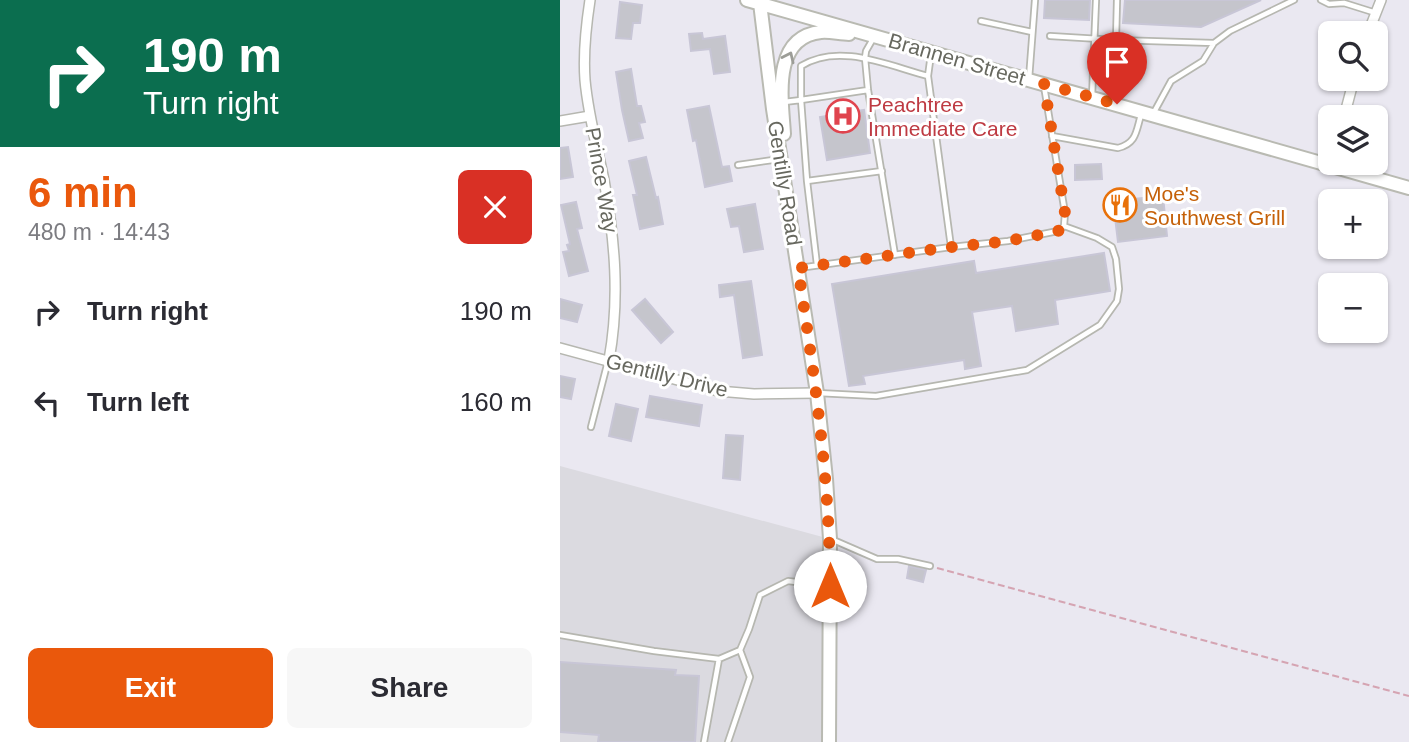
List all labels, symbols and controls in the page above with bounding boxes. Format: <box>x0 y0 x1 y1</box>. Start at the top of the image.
map controls <box>1318 21 1388 343</box>
button: search <box>1318 21 1388 91</box>
icon: right <box>28 28 119 119</box>
text: 190 m <box>143 28 282 82</box>
street label: Brannen Street <box>886 28 1028 90</box>
pin <box>1087 32 1147 104</box>
icon: arrive <box>1098 43 1136 81</box>
one-way arrow <box>781 52 795 64</box>
text: Turn right <box>143 85 279 121</box>
place label: Peachtree Immediate Care <box>868 93 1017 140</box>
hospital icon: Peachtree Immediate Care <box>824 97 862 135</box>
button: layers <box>1318 105 1388 175</box>
street label: Gentilly Road <box>764 119 806 247</box>
street label: Prince Way <box>581 126 623 235</box>
text: 6 min <box>28 169 138 216</box>
button: close <box>458 170 532 244</box>
place label: Moe's Southwest Grill <box>1144 182 1285 229</box>
restaurant icon: Moe's Southwest Grill <box>1101 186 1139 224</box>
button: + <box>1318 189 1388 259</box>
text: 480 m · 14:43 <box>28 219 170 245</box>
button: − <box>1318 273 1388 343</box>
icon: right <box>28 293 66 331</box>
text: Turn right <box>87 296 208 326</box>
text: 190 m <box>460 296 532 326</box>
street label: Gentilly Drive <box>604 349 730 401</box>
icon: left <box>28 384 66 422</box>
text: Turn left <box>87 387 189 417</box>
text: 160 m <box>460 387 532 417</box>
position arrow <box>793 549 867 623</box>
button: Exit <box>28 648 273 728</box>
button: Share <box>287 648 532 728</box>

